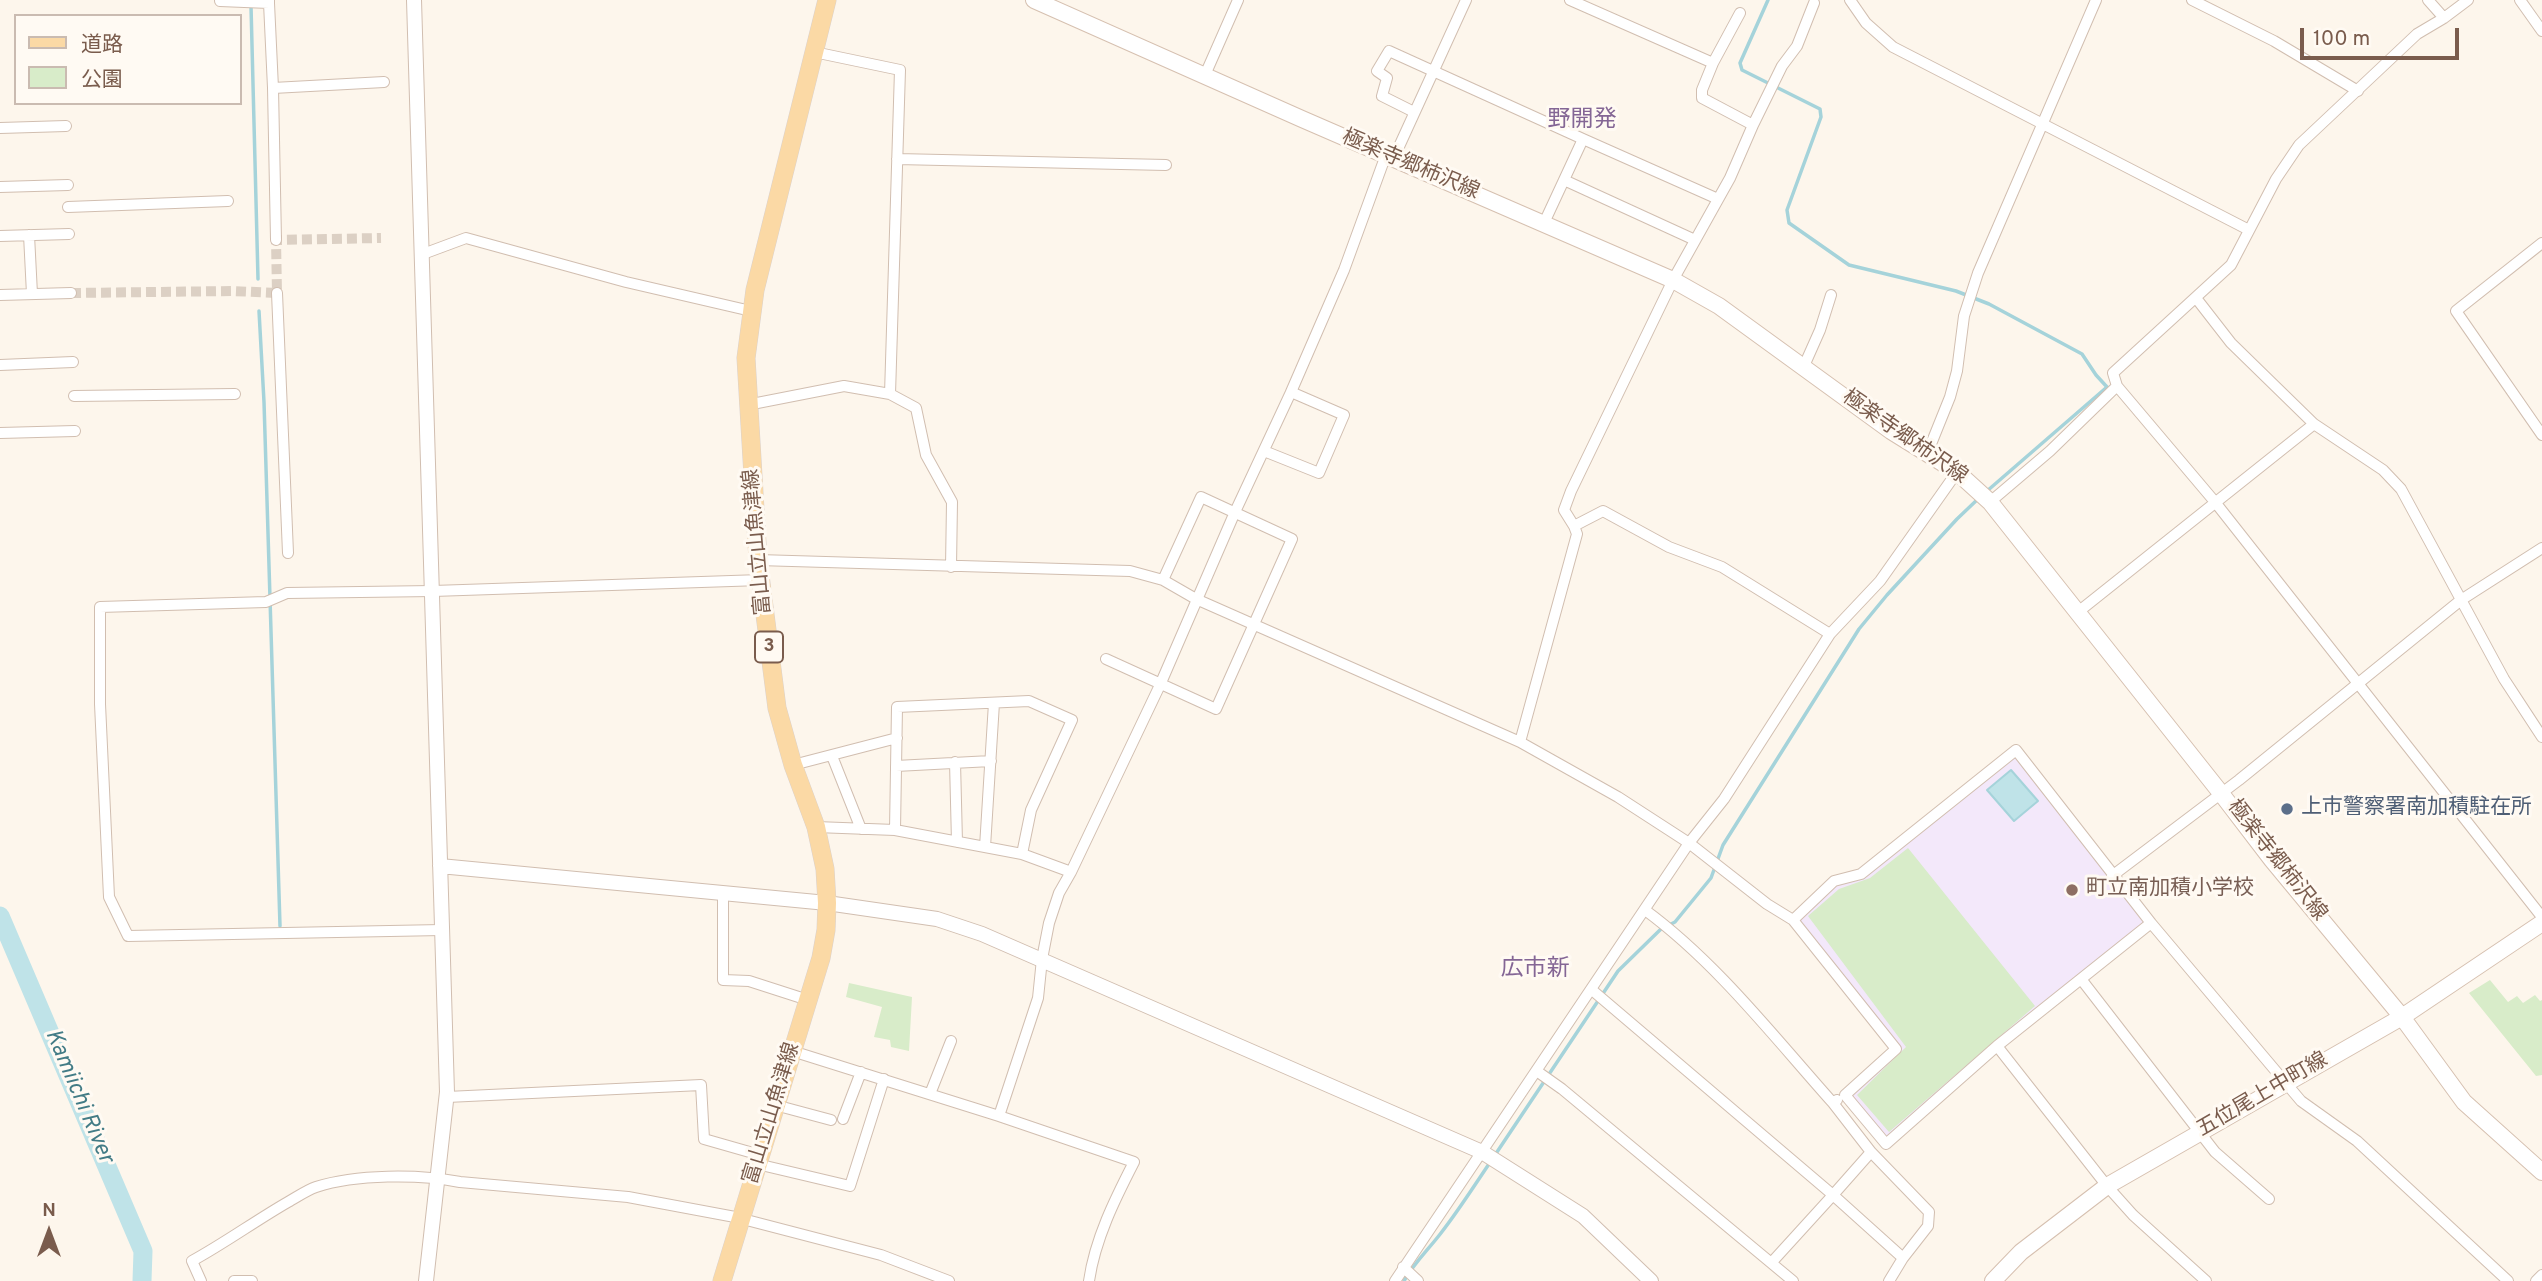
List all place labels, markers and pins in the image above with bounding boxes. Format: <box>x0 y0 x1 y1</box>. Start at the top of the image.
place label: 上市警察署南加積駐在所 <box>2301 796 2532 822</box>
marker: 上市警察署南加積駐在所 <box>2279 801 2295 817</box>
place label: 町立南加積小学校 <box>2086 877 2254 903</box>
marker: 町立南加積小学校 <box>2064 882 2080 898</box>

